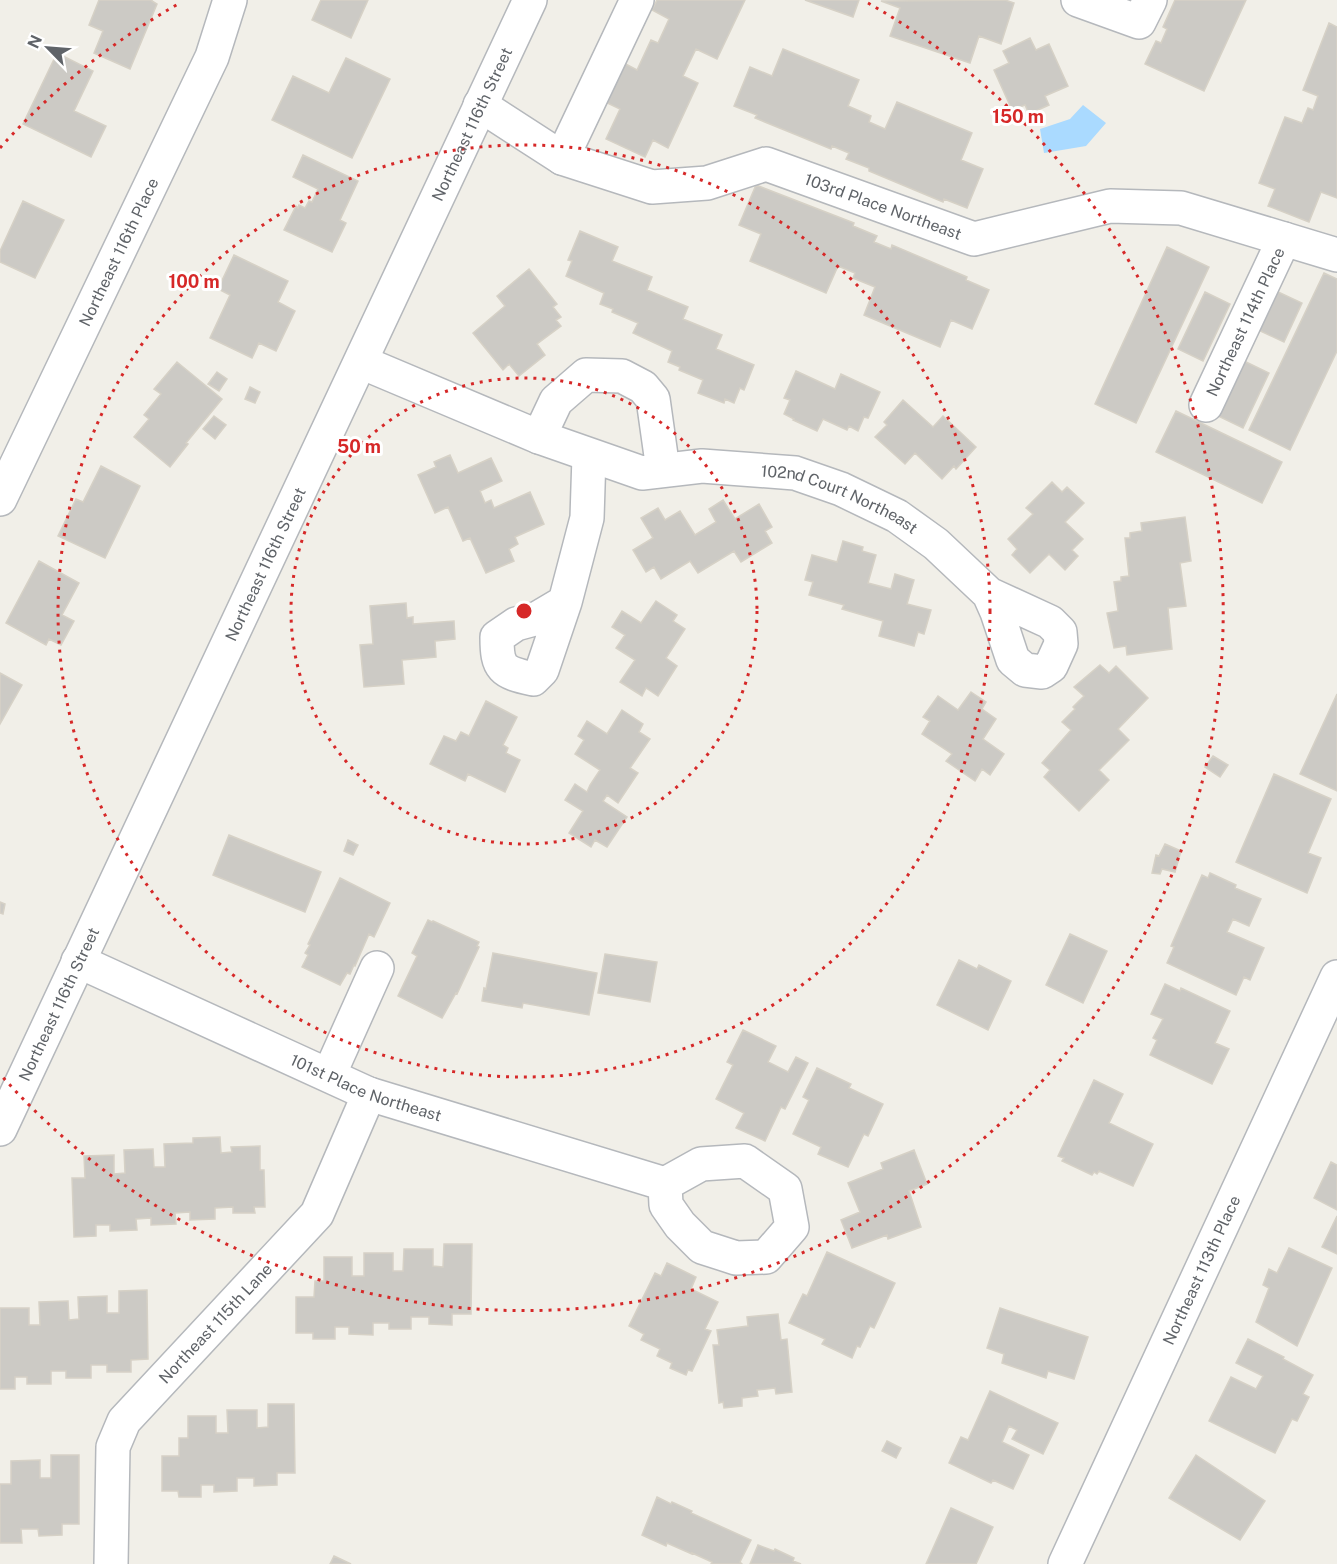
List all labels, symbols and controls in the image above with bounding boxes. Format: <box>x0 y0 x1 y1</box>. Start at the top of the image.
north arrow <box>18 18 78 78</box>
text: N <box>24 32 46 52</box>
street label: Northeast 116th Street <box>428 44 516 204</box>
text: 150 m <box>992 106 1044 127</box>
street label: 103rd Place Northeast <box>802 169 964 243</box>
street label: Northeast 116th Place <box>75 175 162 329</box>
street label: Northeast 114th Place <box>1202 244 1288 399</box>
text: 100 m <box>168 271 220 292</box>
text: 50 m <box>337 436 381 457</box>
street label: 102nd Court Northeast <box>760 461 922 537</box>
street label: Northeast 116th Street <box>221 484 309 644</box>
centre of rings <box>514 601 534 621</box>
street label: Northeast 116th Street <box>14 924 103 1084</box>
street label: 101st Place Northeast <box>287 1050 444 1125</box>
street label: Northeast 113th Place <box>1158 1192 1244 1348</box>
street label: Northeast 115th Lane <box>155 1259 276 1387</box>

